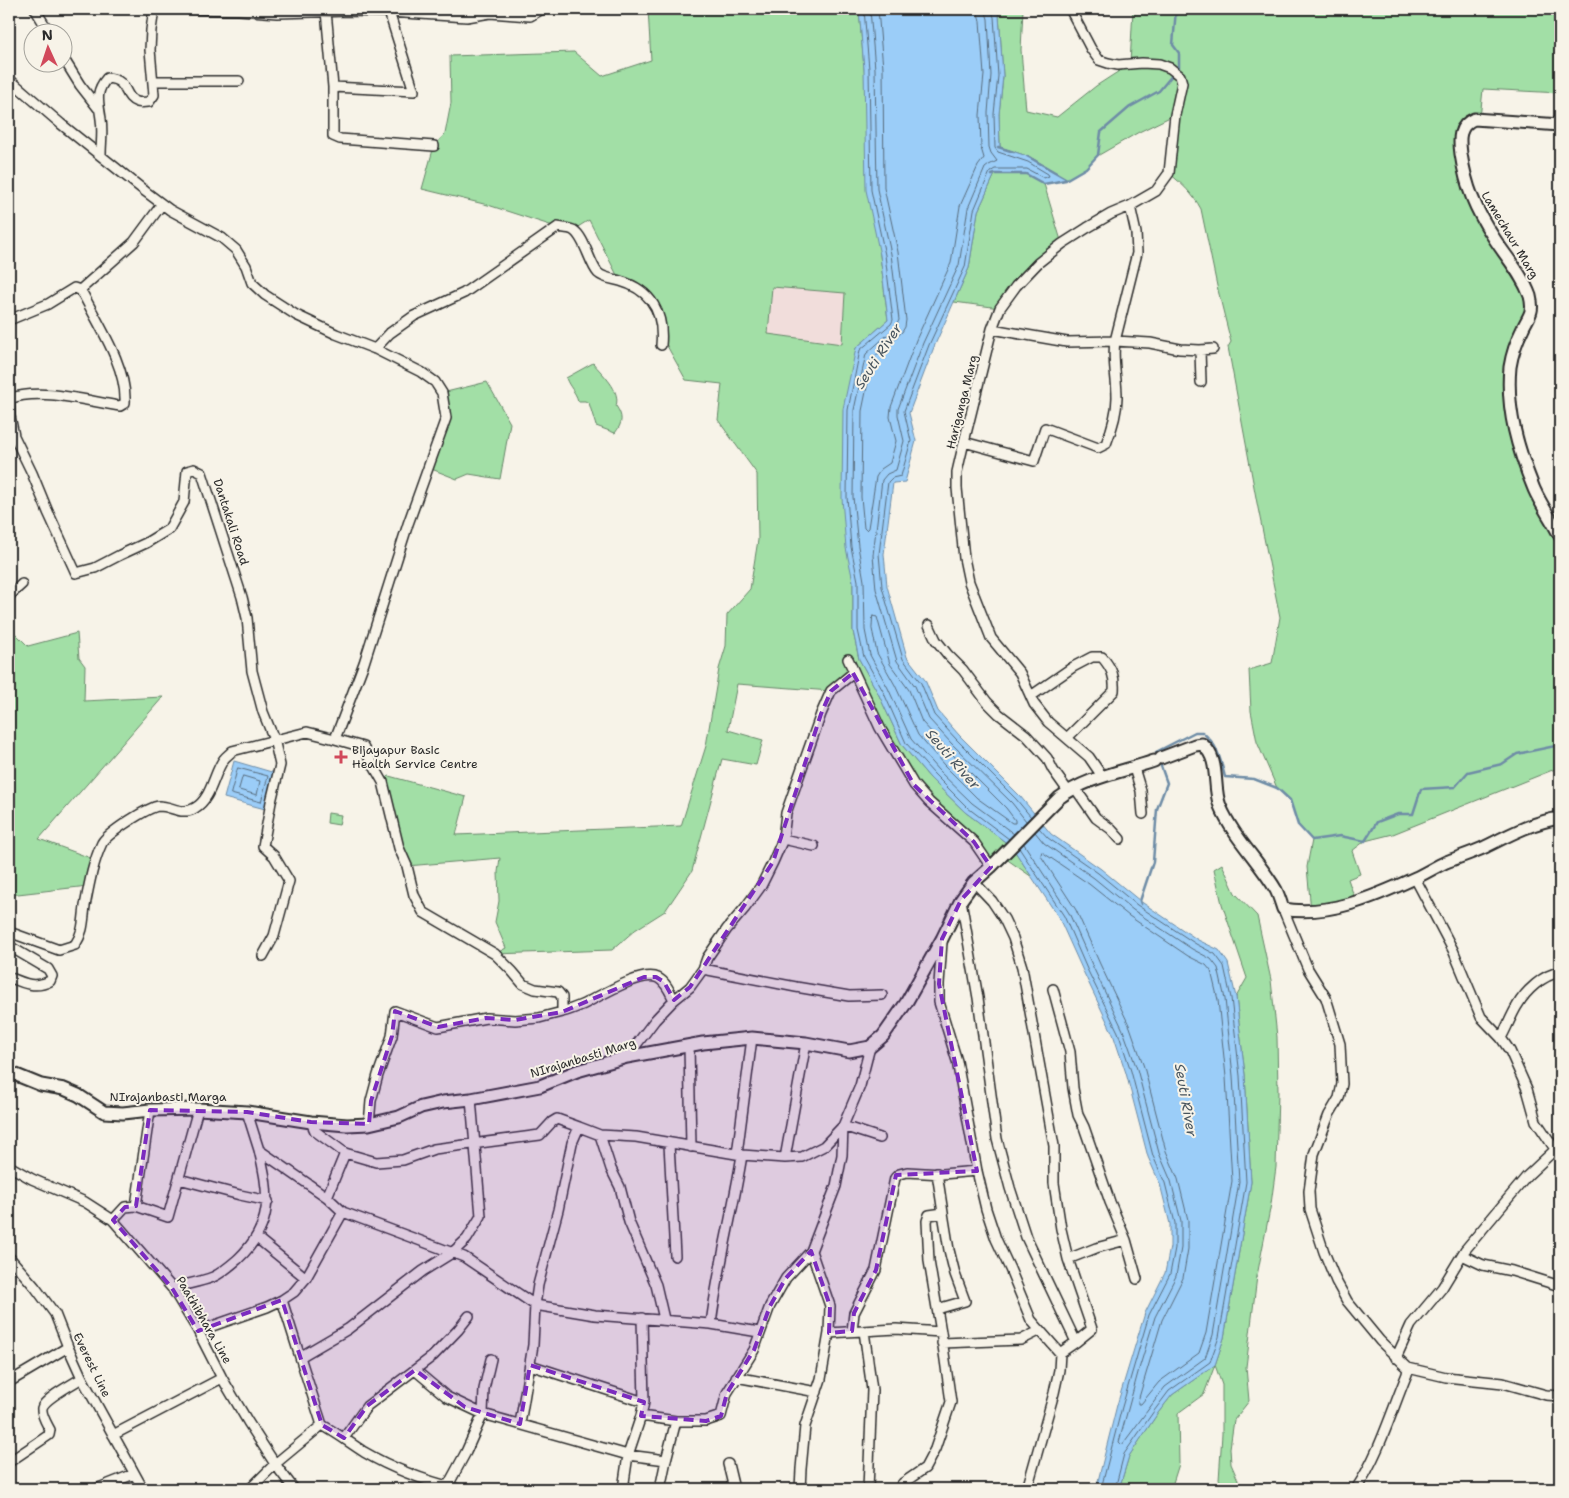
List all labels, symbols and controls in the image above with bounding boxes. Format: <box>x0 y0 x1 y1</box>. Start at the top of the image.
north arrow <box>22 22 72 72</box>
text: N <box>41 26 53 44</box>
street label: Lamechaur Marg <box>1478 188 1542 282</box>
water label: Seuti River <box>850 320 906 392</box>
street label: Hariganga Marg <box>943 353 981 451</box>
street label: Dantakali Road <box>210 477 253 568</box>
water label: Seuti River <box>922 725 984 793</box>
place label: Bijayapur Basic Health Service Centre <box>352 742 478 772</box>
marker: Bijayapur Basic Health Service Centre <box>334 750 348 764</box>
street label: NIrajanbasti Marg <box>528 1034 638 1082</box>
water label: Seuti River <box>1171 1062 1201 1138</box>
street label: NIrajanbasti Marga <box>110 1089 227 1105</box>
street label: Paathibhara Line <box>172 1273 236 1367</box>
street label: Everest Line <box>69 1330 115 1400</box>

